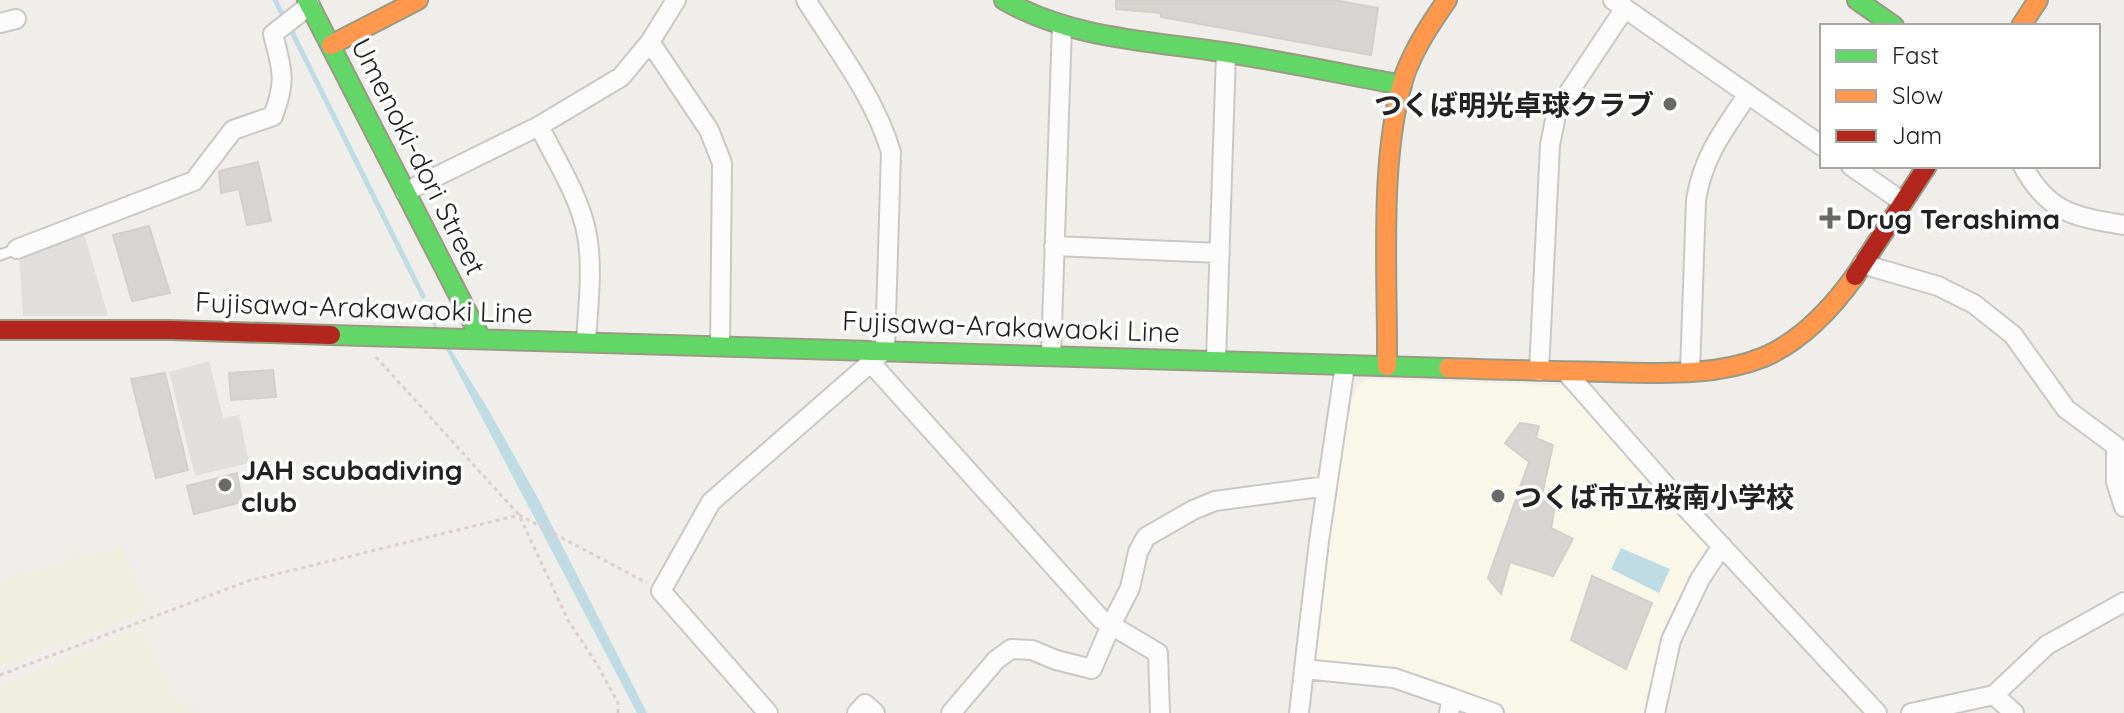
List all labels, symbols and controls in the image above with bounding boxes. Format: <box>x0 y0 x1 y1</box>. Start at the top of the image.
legend <box>1820 24 2100 168</box>
street label: Umenoki-dori Street <box>344 32 494 280</box>
text: Fast <box>1892 40 1939 70</box>
text: Slow <box>1892 80 1943 110</box>
place label: つくば明光卓球クラブ <box>1374 87 1654 122</box>
marker: つくば明光卓球クラブ <box>1661 95 1679 113</box>
text: Jam <box>1892 120 1942 150</box>
place label: Drug Terashima <box>1846 201 2060 236</box>
marker: Drug Terashima <box>1821 209 1839 227</box>
street label: Fujisawa-Arakawaoki Line <box>195 284 533 330</box>
street label: Fujisawa-Arakawaoki Line <box>842 303 1180 349</box>
place label: JAH scubadiving club <box>241 452 463 519</box>
marker: JAH scubadiving club <box>216 476 234 494</box>
place label: つくば市立桜南小学校 <box>1514 479 1794 514</box>
marker: つくば市立桜南小学校 <box>1489 487 1507 505</box>

